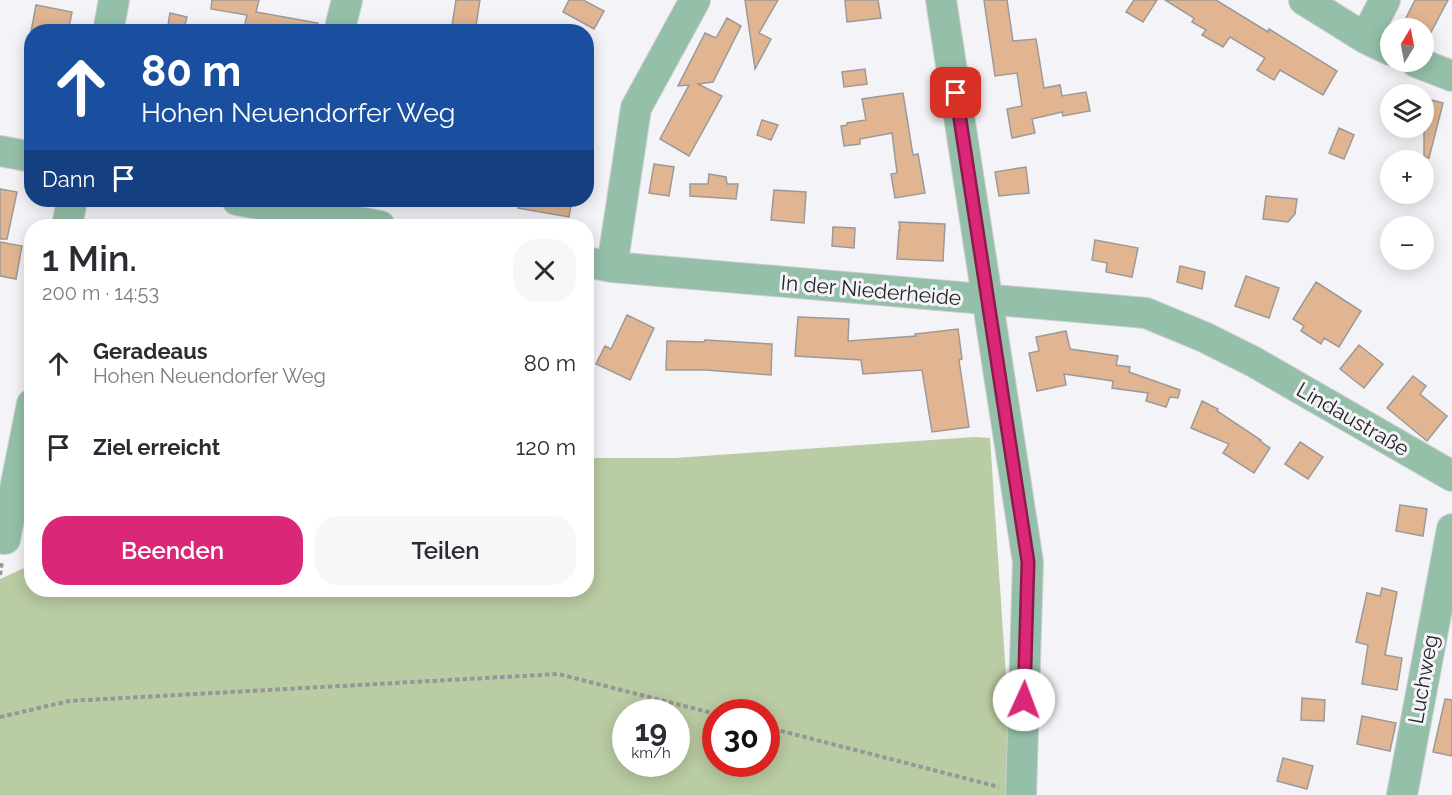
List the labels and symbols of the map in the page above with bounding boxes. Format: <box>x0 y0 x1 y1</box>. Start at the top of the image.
north arrow <box>1380 18 1434 72</box>
pin <box>930 67 981 118</box>
street label: In der Niederheide <box>780 270 962 310</box>
street label: Lindaustraße <box>1292 377 1414 461</box>
street label: Luchweg <box>1403 632 1443 726</box>
position arrow <box>992 668 1056 732</box>
speed limit sign: 30 <box>702 699 780 777</box>

